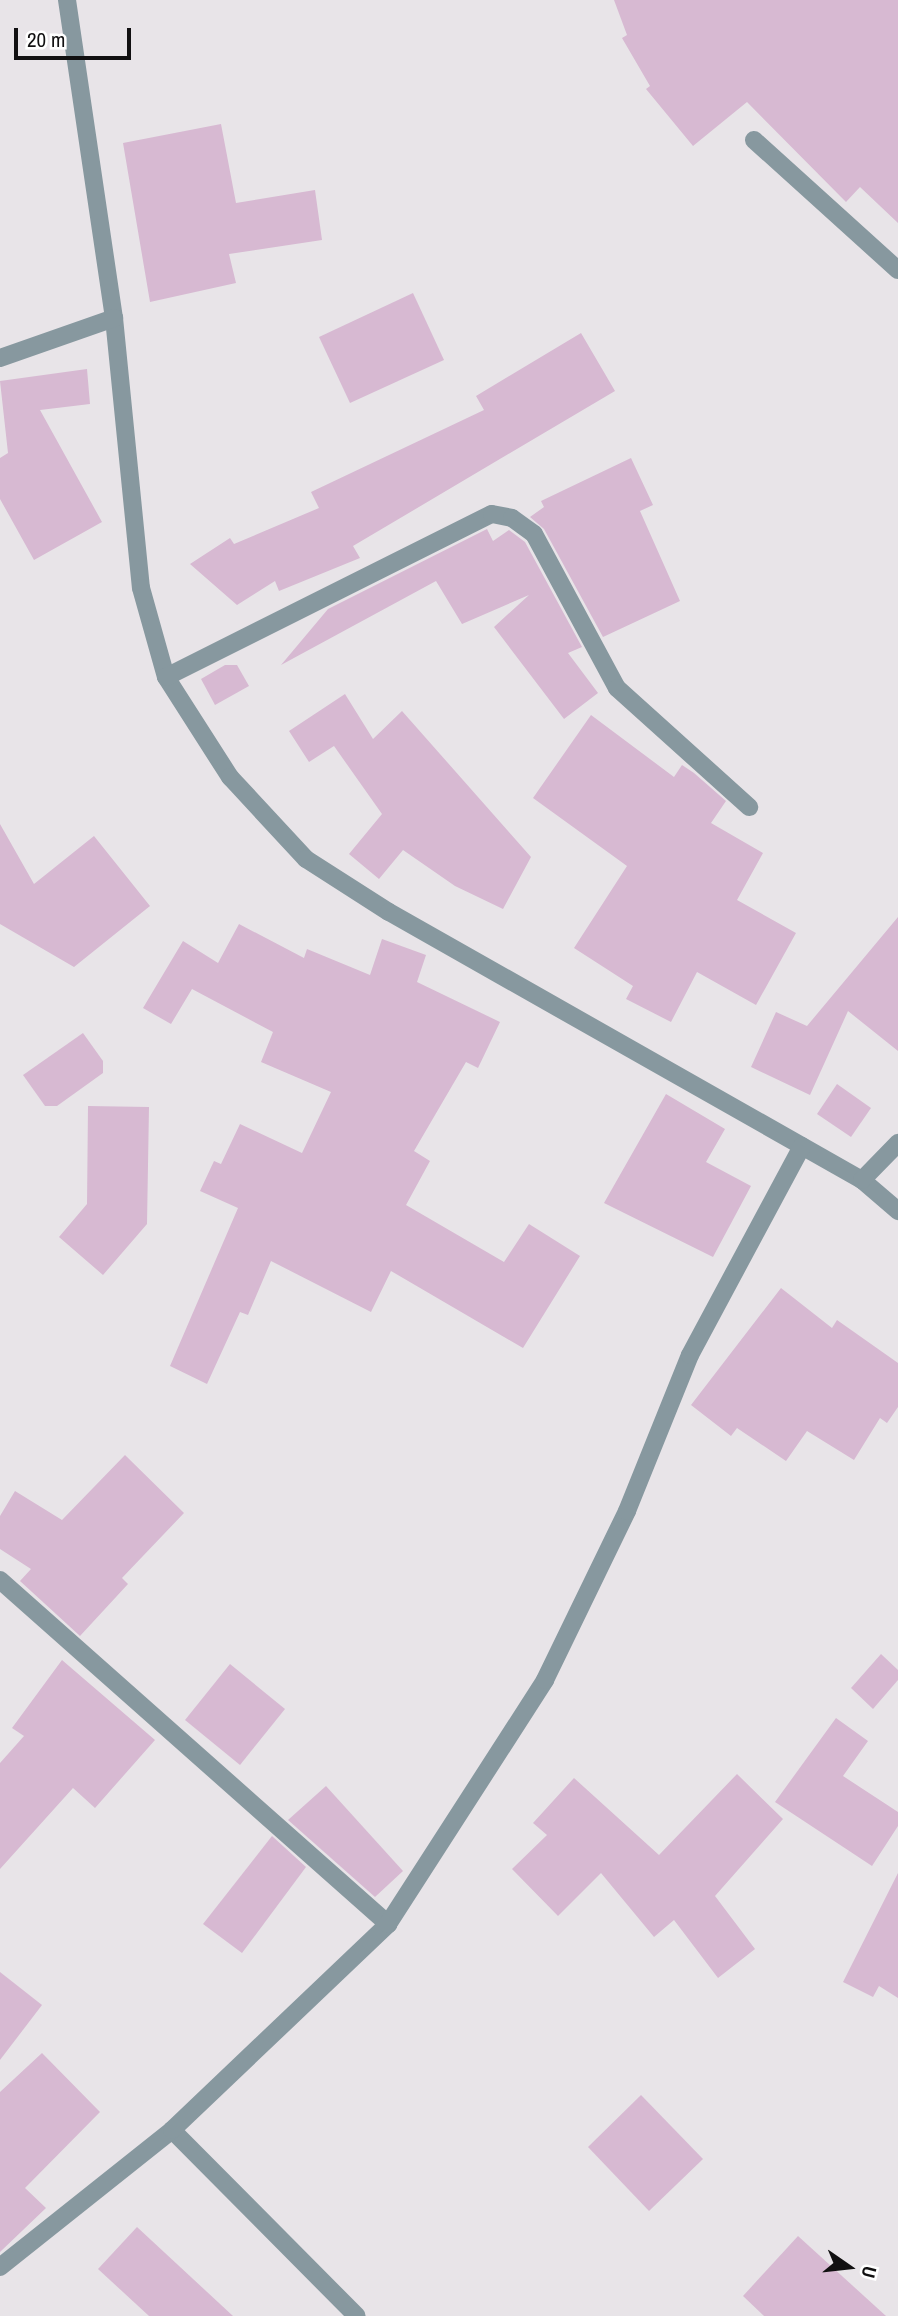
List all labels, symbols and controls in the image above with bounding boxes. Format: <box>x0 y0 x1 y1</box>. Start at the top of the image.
scale bar <box>18 14 135 58</box>
text: 20 m <box>27 25 65 54</box>
north arrow <box>814 2232 884 2302</box>
text: U <box>855 2263 883 2281</box>

